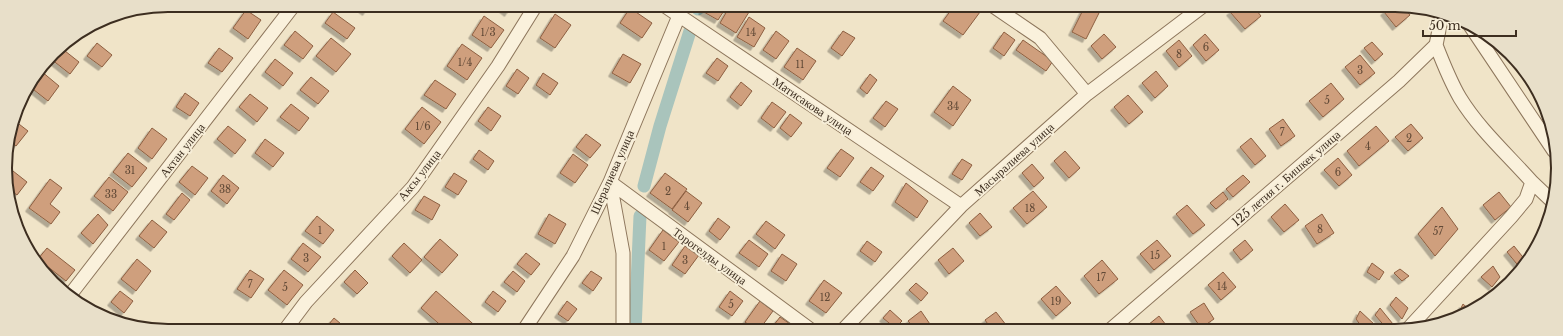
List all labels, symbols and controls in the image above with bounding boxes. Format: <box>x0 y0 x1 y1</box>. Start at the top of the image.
scale bar <box>1423 12 1516 38</box>
text: 50 m <box>1429 18 1461 33</box>
house number: 1/3 <box>480 26 496 39</box>
house number: 14 <box>746 26 756 39</box>
house number: 6 <box>1203 41 1209 54</box>
house number: 8 <box>1176 48 1182 61</box>
house number: 1/4 <box>458 56 473 69</box>
house number: 11 <box>796 58 804 71</box>
house number: 3 <box>1357 64 1363 77</box>
street label: Матисакова улица <box>770 74 856 139</box>
house number: 5 <box>1324 94 1330 107</box>
house number: 34 <box>947 100 959 113</box>
street label: Актан улица <box>156 119 208 180</box>
street label: Масыралиева улица <box>971 119 1058 199</box>
house number: 1/6 <box>415 120 431 133</box>
street label: 125 летия г. Бишкек улица <box>1229 126 1344 229</box>
house number: 7 <box>1279 126 1285 139</box>
street label: Шералиева улица <box>587 127 638 216</box>
house number: 2 <box>1406 132 1412 145</box>
house number: 4 <box>1365 140 1371 153</box>
street label: Аксы улица <box>394 146 444 204</box>
house number: 31 <box>125 164 135 177</box>
house number: 6 <box>1335 166 1341 179</box>
house number: 38 <box>219 183 231 196</box>
house number: 2 <box>665 185 671 198</box>
house number: 33 <box>105 188 117 201</box>
house number: 4 <box>684 200 690 213</box>
house number: 18 <box>1025 202 1035 215</box>
house number: 8 <box>1317 223 1323 236</box>
house number: 1 <box>318 224 322 237</box>
street label: Торогелды улица <box>670 224 750 288</box>
house number: 57 <box>1433 225 1444 238</box>
house number: 1 <box>662 240 666 253</box>
house number: 15 <box>1150 249 1160 262</box>
house number: 3 <box>303 252 309 265</box>
house number: 3 <box>682 254 688 267</box>
house number: 17 <box>1096 271 1107 284</box>
house number: 7 <box>247 278 253 291</box>
house number: 14 <box>1217 280 1227 293</box>
house number: 5 <box>282 281 288 294</box>
house number: 12 <box>820 291 830 304</box>
house number: 19 <box>1051 295 1061 308</box>
house number: 5 <box>728 298 734 311</box>

